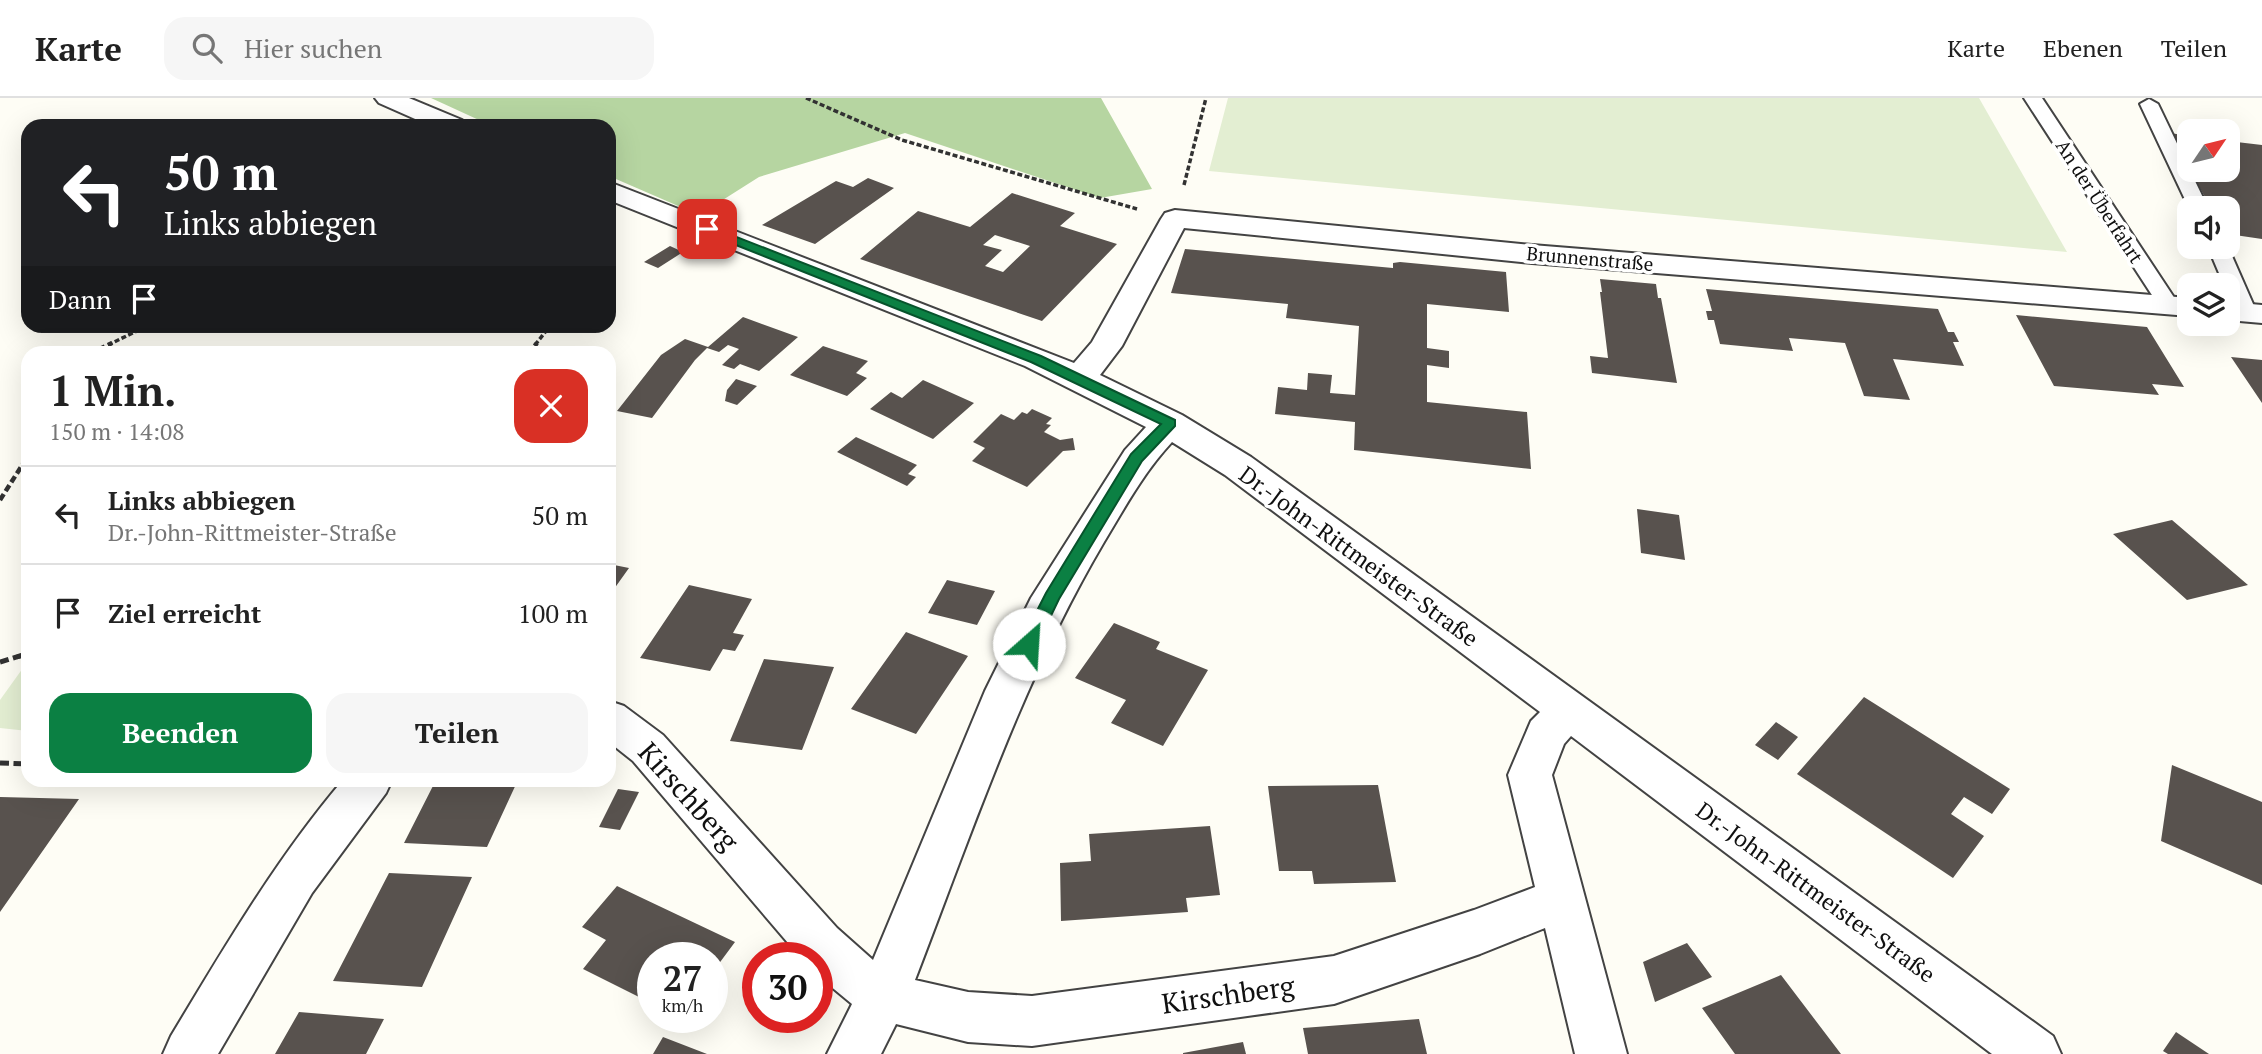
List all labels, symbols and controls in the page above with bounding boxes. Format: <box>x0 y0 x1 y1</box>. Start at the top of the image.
search box <box>164 17 654 80</box>
text: Karte <box>35 27 122 70</box>
icon: search <box>188 29 226 67</box>
text: Hier suchen <box>244 31 382 65</box>
text: Karte <box>1947 32 2005 64</box>
text: Ebenen <box>2043 32 2123 64</box>
text: Teilen <box>2161 32 2227 64</box>
north arrow <box>2177 119 2240 182</box>
map controls <box>2177 119 2240 336</box>
street label: An der Überfahrt <box>2051 134 2149 268</box>
text: 50 m <box>164 139 278 204</box>
icon: left <box>49 147 140 238</box>
button: sound <box>2177 196 2240 259</box>
pin <box>677 199 737 259</box>
text: Links abbiegen <box>164 202 377 244</box>
icon: arrive <box>688 210 726 248</box>
street label: Brunnenstraße <box>1526 240 1654 276</box>
button: layers <box>2177 273 2240 336</box>
icon: arrive <box>125 280 163 318</box>
text: Dann <box>49 282 111 316</box>
text: 1 Min. <box>49 362 177 418</box>
button: close <box>514 369 588 443</box>
text: 150 m · 14:08 <box>49 416 184 447</box>
street label: Dr.-John-Rittmeister-Straße <box>1233 459 1485 653</box>
text: Links abbiegen <box>108 483 296 517</box>
icon: left <box>49 496 87 534</box>
text: 50 m <box>532 498 588 532</box>
text: Dr.-John-Rittmeister-Straße <box>108 517 397 548</box>
icon: arrive <box>49 594 87 632</box>
text: Ziel erreicht <box>108 596 261 630</box>
text: 100 m <box>518 596 588 630</box>
position arrow <box>992 607 1066 681</box>
button: Beenden <box>49 693 312 773</box>
button: Teilen <box>326 693 588 773</box>
street label: Kirschberg <box>631 734 748 859</box>
street label: Dr.-John-Rittmeister-Straße <box>1690 795 1942 989</box>
speed limit sign: 30 <box>742 942 833 1033</box>
text: 27 <box>663 955 702 1001</box>
street label: Kirschberg <box>1159 966 1298 1022</box>
text: km/h <box>662 993 703 1017</box>

